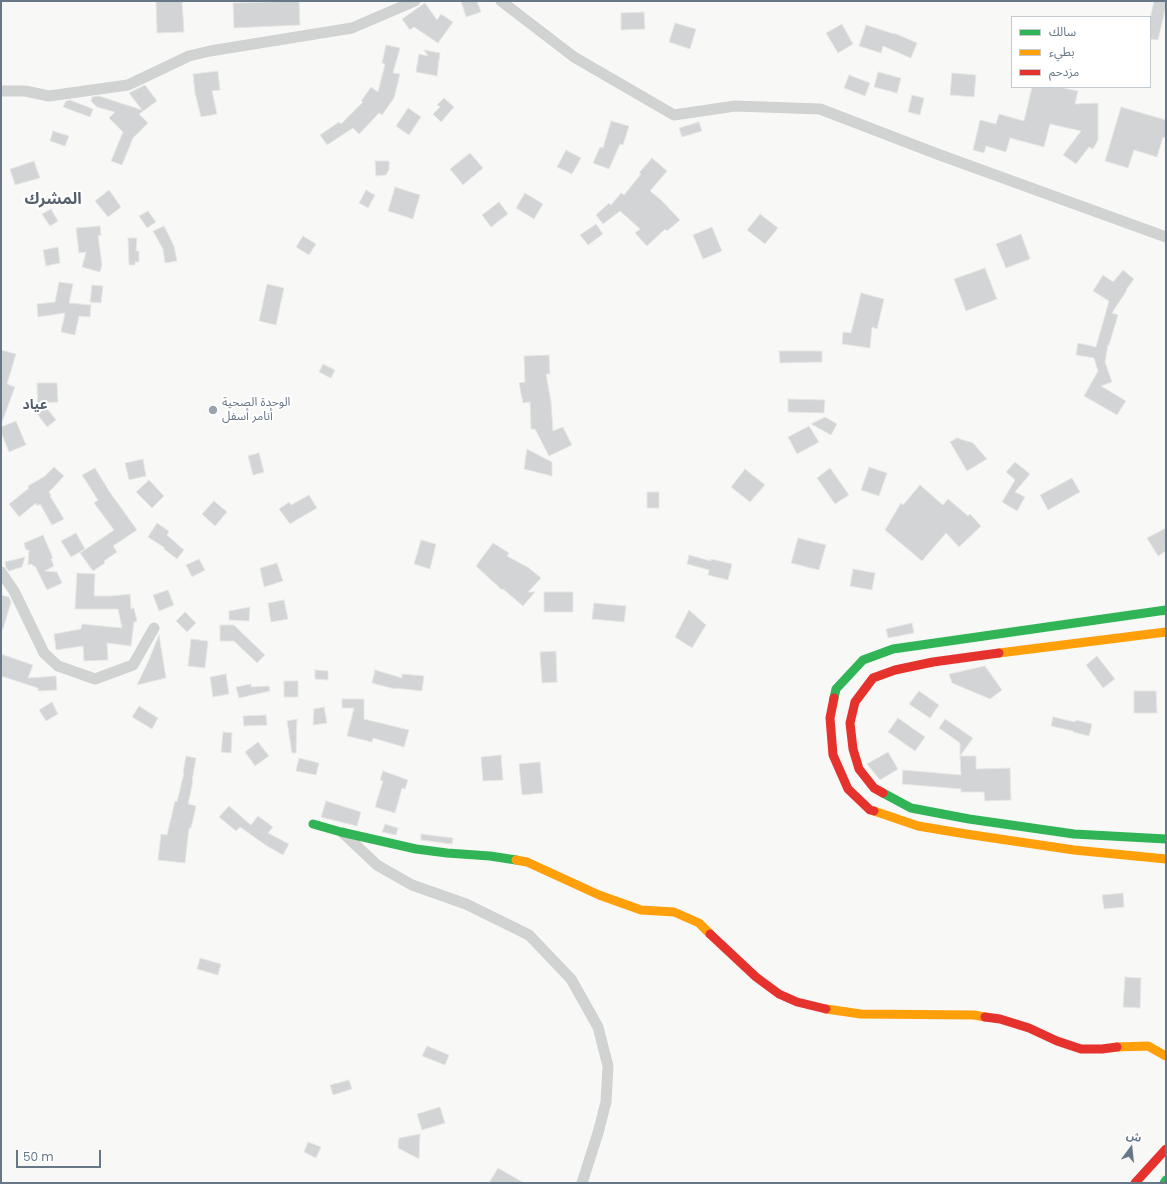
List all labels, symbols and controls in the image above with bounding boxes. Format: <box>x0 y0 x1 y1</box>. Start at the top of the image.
legend <box>1011 16 1151 88</box>
text: سالك <box>1049 23 1076 40</box>
text: بطيء <box>1049 43 1075 60</box>
text: مزدحم <box>1049 63 1079 80</box>
district label: المشرك <box>24 190 82 210</box>
place label: الوحدة الصحية أنامر أسفل <box>222 396 290 424</box>
district label: عياد <box>22 397 48 413</box>
marker: الوحدة الصحية أنامر أسفل <box>207 404 219 416</box>
text: ش <box>1125 1127 1143 1146</box>
north arrow <box>1111 1128 1151 1168</box>
scale bar <box>18 1142 103 1168</box>
text: 50 m <box>23 1148 54 1165</box>

